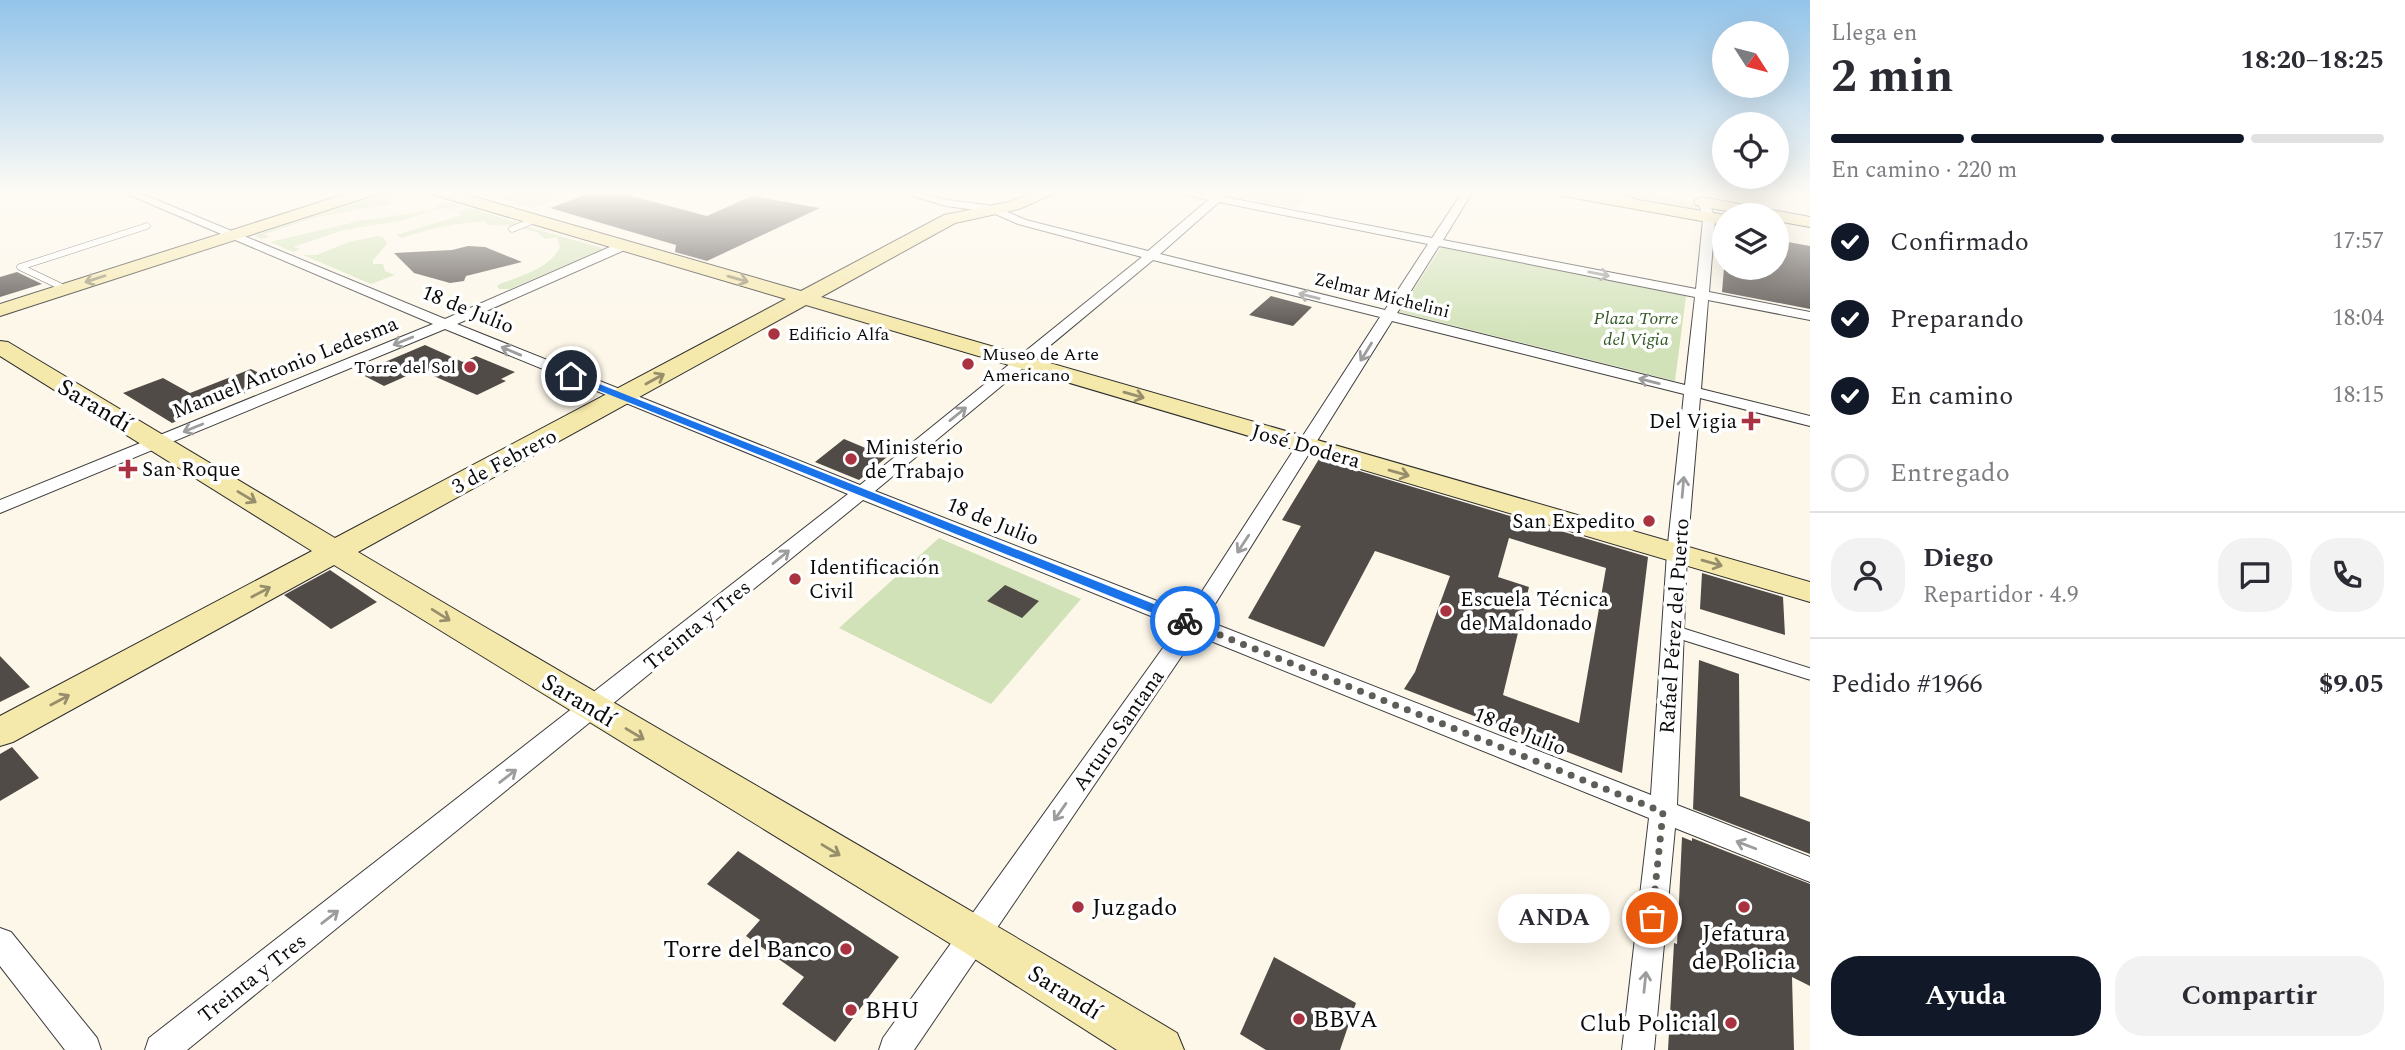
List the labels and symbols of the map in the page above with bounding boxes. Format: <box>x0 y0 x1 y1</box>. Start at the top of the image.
north arrow <box>1712 21 1788 98</box>
street label: Zelmar Michelini <box>1311 266 1452 325</box>
one-way arrow <box>1587 268 1610 282</box>
one-way arrow <box>85 274 107 286</box>
one-way arrow <box>727 274 749 287</box>
street label: 18 de Julio <box>417 277 519 343</box>
one-way arrow <box>1298 289 1320 302</box>
park label: Plaza Torre del Vigia <box>1594 305 1678 353</box>
street label: Manuel Antonio Ledesma <box>168 308 404 428</box>
place label: Edificio Alfa <box>788 321 889 348</box>
marker: Edificio Alfa <box>766 326 782 342</box>
one-way arrow <box>393 335 415 348</box>
place label: Museo de Arte Americano <box>982 341 1099 389</box>
one-way arrow <box>1359 342 1373 361</box>
one-way arrow <box>501 344 523 357</box>
pin <box>541 346 601 406</box>
place label: Torre del Sol <box>354 354 456 381</box>
marker: Museo de Arte Americano <box>960 356 976 372</box>
marker: Torre del Sol <box>462 359 478 375</box>
street label: Sarandí <box>50 369 140 443</box>
one-way arrow <box>644 372 665 385</box>
one-way arrow <box>1638 374 1660 387</box>
one-way arrow <box>1123 390 1145 403</box>
one-way arrow <box>949 406 967 421</box>
place label: Del Vigia <box>1649 406 1738 438</box>
marker: Del Vigia <box>1743 413 1759 429</box>
street label: José Dodera <box>1247 416 1365 478</box>
street label: 3 de Febrero <box>446 421 563 503</box>
one-way arrow <box>183 422 205 435</box>
place label: Ministerio de Trabajo <box>865 432 964 488</box>
marker: Ministerio de Trabajo <box>843 451 859 467</box>
place label: San Roque <box>142 454 240 486</box>
marker: San Roque <box>120 461 136 477</box>
one-way arrow <box>1388 467 1410 480</box>
one-way arrow <box>1677 476 1690 499</box>
street label: 18 de Julio <box>942 489 1044 555</box>
one-way arrow <box>236 490 256 504</box>
place label: San Expedito <box>1512 506 1635 538</box>
marker: San Expedito <box>1641 513 1657 529</box>
street label: Rafael Pérez del Puerto <box>1652 517 1698 735</box>
one-way arrow <box>1236 533 1250 553</box>
one-way arrow <box>772 549 790 564</box>
place label: Identificación Civil <box>809 552 940 608</box>
one-way arrow <box>1701 558 1723 571</box>
marker: Identificación Civil <box>787 571 803 587</box>
street label: Treinta y Tres <box>637 572 758 679</box>
place label: Escuela Técnica de Maldonado <box>1460 584 1610 640</box>
one-way arrow <box>250 585 270 599</box>
courier <box>1150 586 1220 656</box>
marker: Escuela Técnica de Maldonado <box>1438 603 1454 619</box>
one-way arrow <box>431 608 450 623</box>
street label: Arturo Santana <box>1065 662 1173 798</box>
street label: Sarandí <box>534 664 624 738</box>
one-way arrow <box>49 692 70 706</box>
street label: 18 de Julio <box>1469 699 1571 765</box>
one-way arrow <box>624 728 645 741</box>
one-way arrow <box>499 768 517 783</box>
one-way arrow <box>1053 802 1067 821</box>
one-way arrow <box>1736 837 1758 850</box>
one-way arrow <box>820 843 840 857</box>
pin <box>1622 888 1682 948</box>
place label: Juzgado <box>1092 890 1177 926</box>
callout: ANDA <box>1498 894 1610 942</box>
marker: Juzgado <box>1070 899 1086 915</box>
marker: Jefatura de Policia <box>1736 899 1752 915</box>
one-way arrow <box>320 909 338 924</box>
place label: Jefatura de Policia <box>1692 916 1796 980</box>
street label: Treinta y Tres <box>191 926 314 1031</box>
place label: Torre del Banco <box>663 932 832 968</box>
marker: Torre del Banco <box>838 941 854 957</box>
street label: Sarandí <box>1020 956 1110 1030</box>
one-way arrow <box>1639 971 1652 994</box>
place label: BHU <box>865 993 920 1029</box>
marker: BHU <box>843 1002 859 1018</box>
place label: BBVA <box>1313 1002 1378 1038</box>
place label: Club Policial <box>1580 1006 1717 1042</box>
marker: BBVA <box>1291 1011 1307 1027</box>
marker: Club Policial <box>1723 1015 1739 1031</box>

